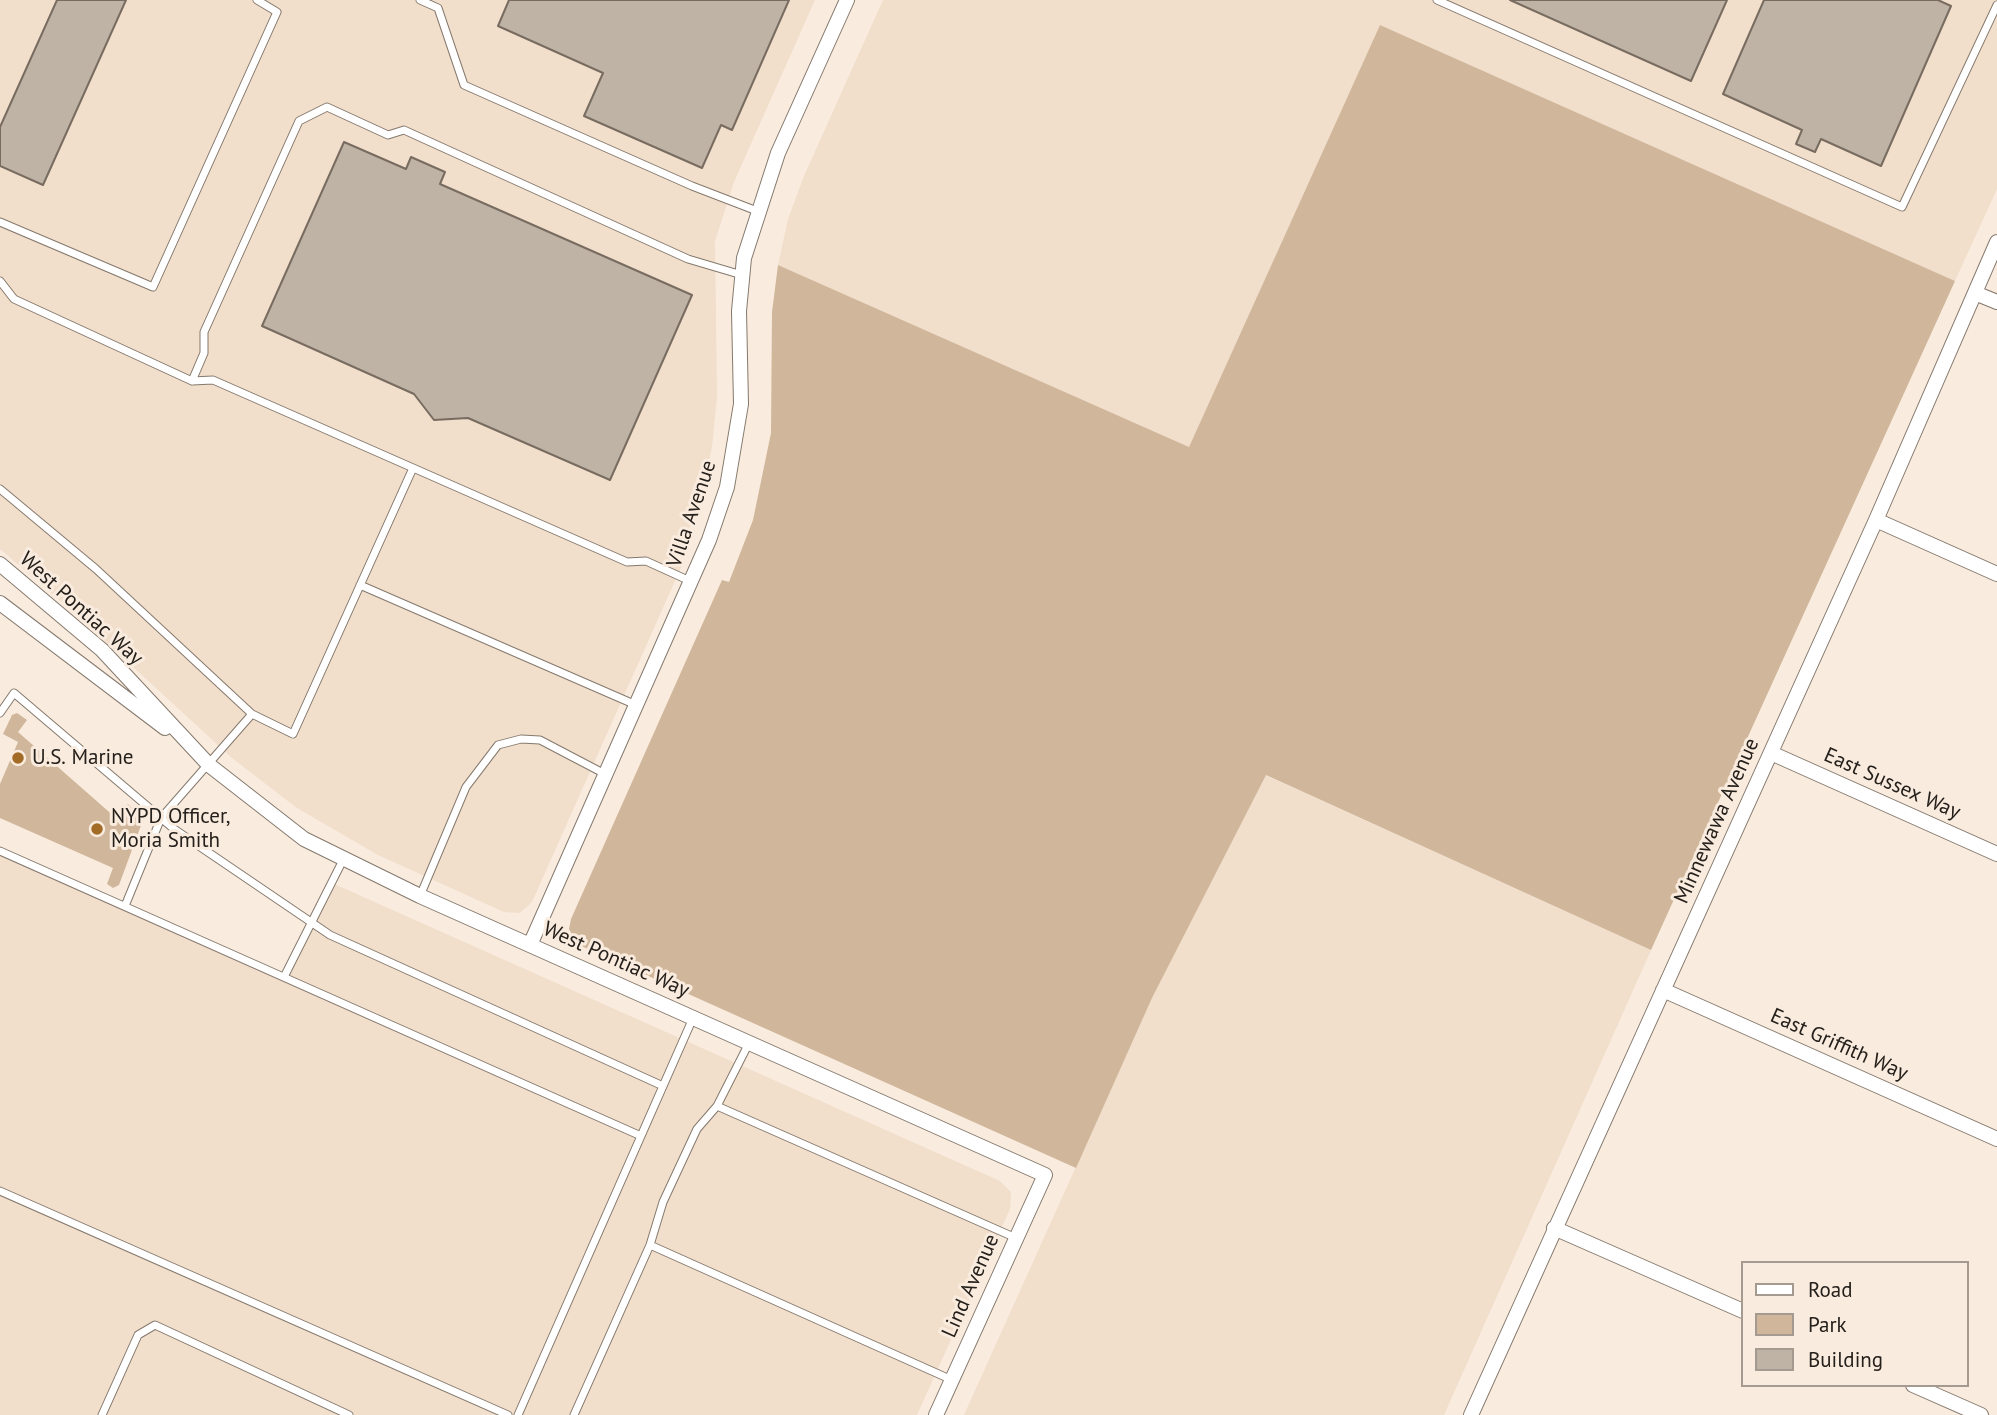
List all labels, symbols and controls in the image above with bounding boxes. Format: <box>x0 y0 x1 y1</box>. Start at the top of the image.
street label: Villa Avenue <box>662 457 722 571</box>
street label: West Pontiac Way <box>14 547 148 671</box>
street label: Minnewawa Avenue <box>1669 734 1765 908</box>
street label: East Sussex Way <box>1820 743 1964 825</box>
place label: U.S. Marine <box>32 745 133 771</box>
marker: U.S. Marine <box>10 750 26 766</box>
place label: NYPD Officer, Moria Smith <box>111 804 231 854</box>
marker: NYPD Officer, Moria Smith <box>89 821 105 837</box>
street label: West Pontiac Way <box>539 916 693 1004</box>
street label: East Griffith Way <box>1766 1003 1912 1087</box>
street label: Lind Avenue <box>937 1230 1005 1342</box>
legend <box>1742 1261 1969 1387</box>
text: Road <box>1808 1276 1852 1303</box>
text: Park <box>1808 1311 1847 1338</box>
text: Building <box>1808 1346 1883 1373</box>

